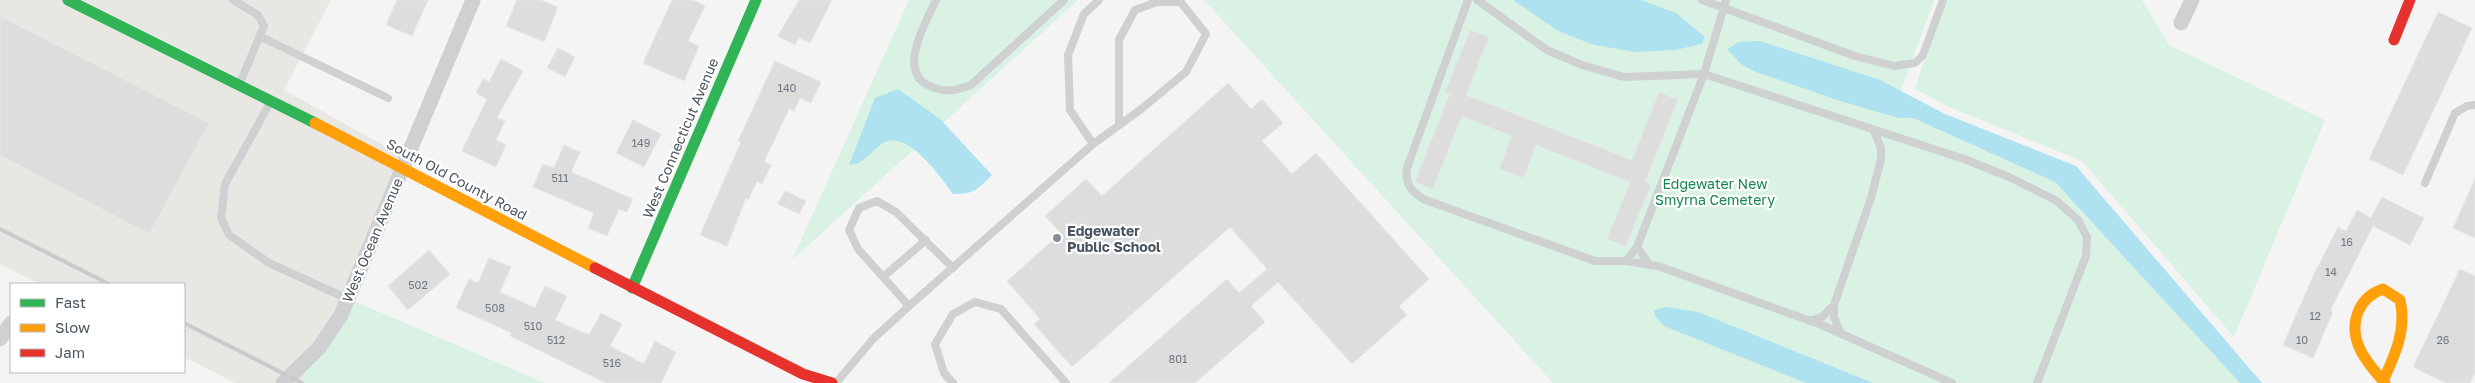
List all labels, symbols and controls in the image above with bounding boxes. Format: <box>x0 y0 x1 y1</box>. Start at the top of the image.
street label: West Connecticut Avenue <box>638 55 722 221</box>
house number: 140 <box>778 81 797 94</box>
street label: South Old County Road <box>384 135 530 223</box>
house number: 149 <box>632 136 650 149</box>
house number: 511 <box>551 171 569 184</box>
street label: West Ocean Avenue <box>338 175 406 305</box>
park label: Edgewater New Smyrna Cemetery <box>1655 175 1775 208</box>
place label: Edgewater Public School <box>1067 222 1161 255</box>
marker: Edgewater Public School <box>1051 232 1063 244</box>
house number: 16 <box>2341 235 2353 248</box>
house number: 14 <box>2325 265 2337 278</box>
house number: 502 <box>408 278 428 291</box>
legend <box>10 283 185 373</box>
text: Fast <box>55 293 86 311</box>
house number: 508 <box>485 301 505 314</box>
house number: 12 <box>2309 309 2321 322</box>
text: Slow <box>55 318 90 336</box>
house number: 510 <box>524 319 542 332</box>
house number: 512 <box>547 333 565 346</box>
house number: 10 <box>2296 333 2308 346</box>
house number: 26 <box>2436 333 2450 346</box>
text: Jam <box>55 343 85 361</box>
house number: 801 <box>1169 352 1187 365</box>
house number: 516 <box>603 356 622 369</box>

